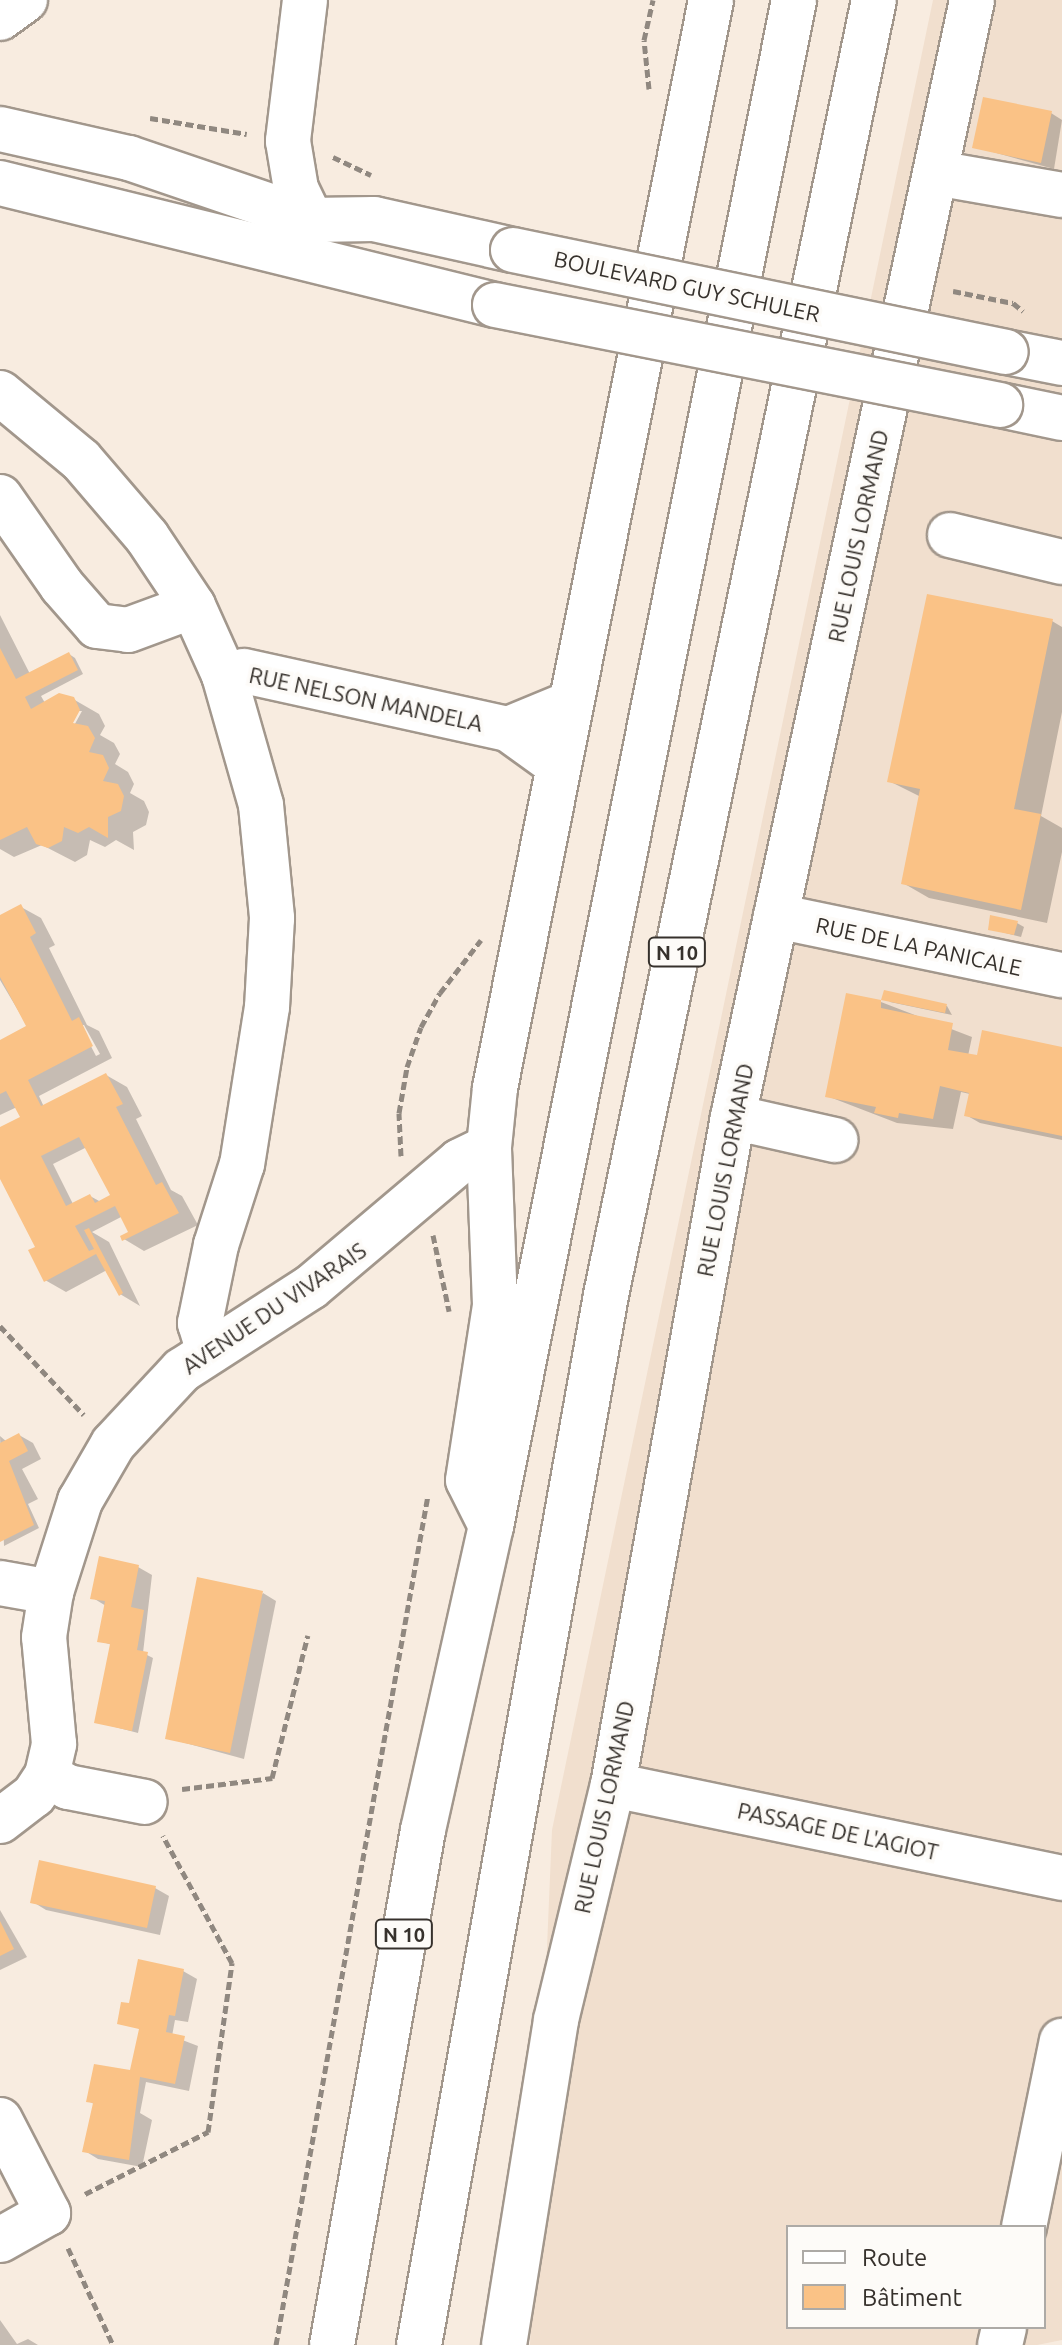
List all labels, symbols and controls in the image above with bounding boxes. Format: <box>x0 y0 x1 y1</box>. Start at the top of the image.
street label: BOULEVARD GUY SCHULER <box>552 245 822 327</box>
street label: RUE LOUIS LORMAND <box>823 427 893 645</box>
street label: RUE NELSON MANDELA <box>247 661 485 737</box>
street label: RUE DE LA PANICALE <box>814 911 1024 981</box>
road number: N 10 <box>647 936 707 968</box>
street label: RUE LOUIS LORMAND <box>691 1061 759 1279</box>
street label: AVENUE DU VIVARAIS <box>177 1237 371 1379</box>
street label: RUE LOUIS LORMAND <box>569 1698 639 1916</box>
street label: PASSAGE DE L'AGIOT <box>735 1797 941 1865</box>
road number: N 10 <box>374 1918 434 1950</box>
legend <box>786 2225 1046 2329</box>
text: Route <box>862 2244 927 2271</box>
text: Bâtiment <box>862 2284 962 2311</box>

